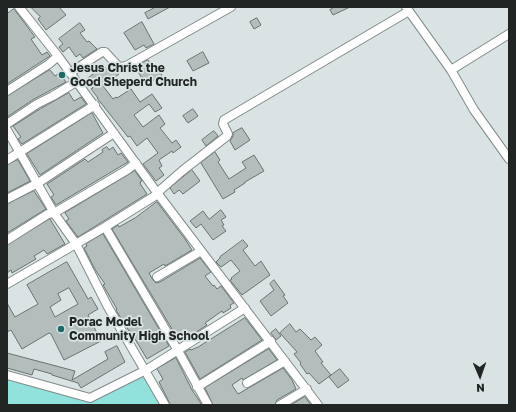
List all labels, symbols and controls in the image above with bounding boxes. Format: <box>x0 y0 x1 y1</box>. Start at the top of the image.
place label: Jesus Christ the Good Sheperd Church <box>70 61 197 89</box>
marker: Jesus Christ the Good Sheperd Church <box>57 70 67 80</box>
place label: Porac Model Community High School <box>69 315 209 343</box>
marker: Porac Model Community High School <box>56 324 66 334</box>
north arrow <box>460 356 500 396</box>
text: N <box>476 382 485 395</box>

